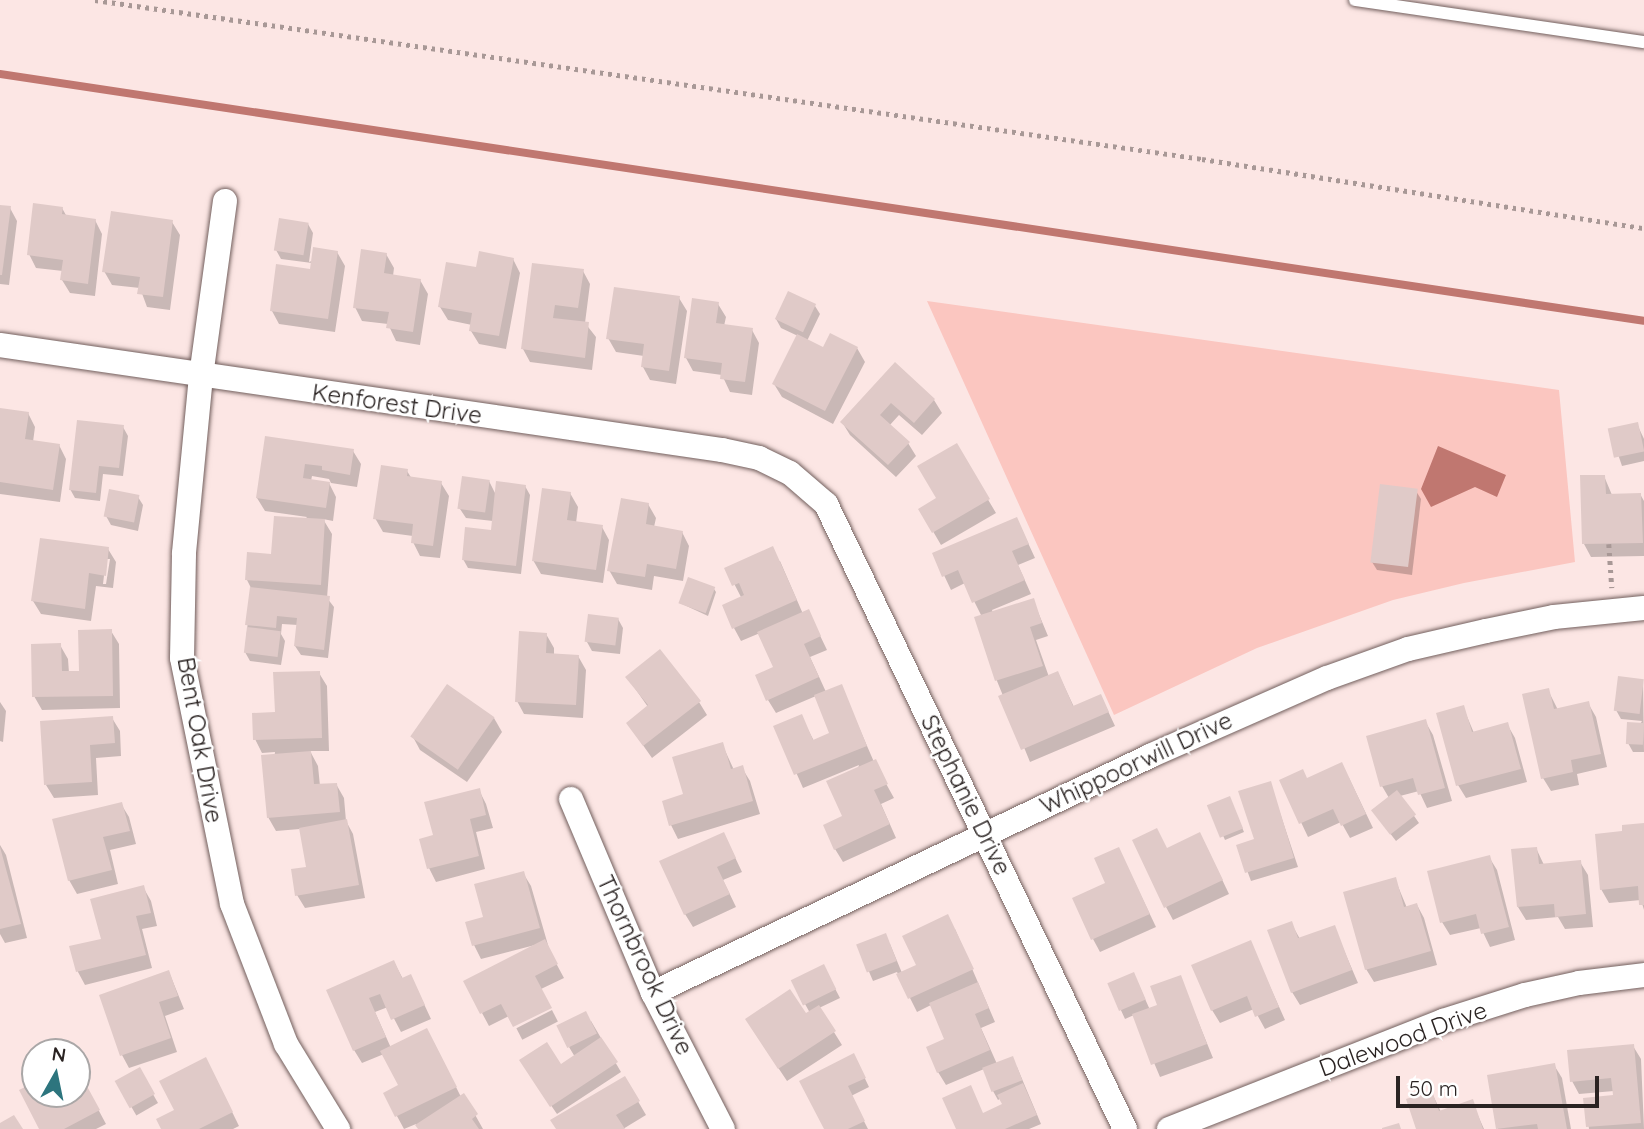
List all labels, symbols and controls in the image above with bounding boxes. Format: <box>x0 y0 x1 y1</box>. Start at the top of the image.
street label: Kenforest Drive <box>310 378 484 430</box>
street label: Bent Oak Drive <box>171 655 229 825</box>
street label: Whippoorwill Drive <box>1035 706 1237 820</box>
street label: Stephanie Drive <box>915 710 1017 880</box>
street label: Thornbrook Drive <box>591 870 699 1060</box>
street label: Dalewood Drive <box>1315 995 1491 1083</box>
north arrow <box>21 1038 91 1108</box>
text: N <box>50 1041 68 1067</box>
scale bar <box>1399 1062 1602 1106</box>
text: 50 m <box>1409 1075 1458 1101</box>

